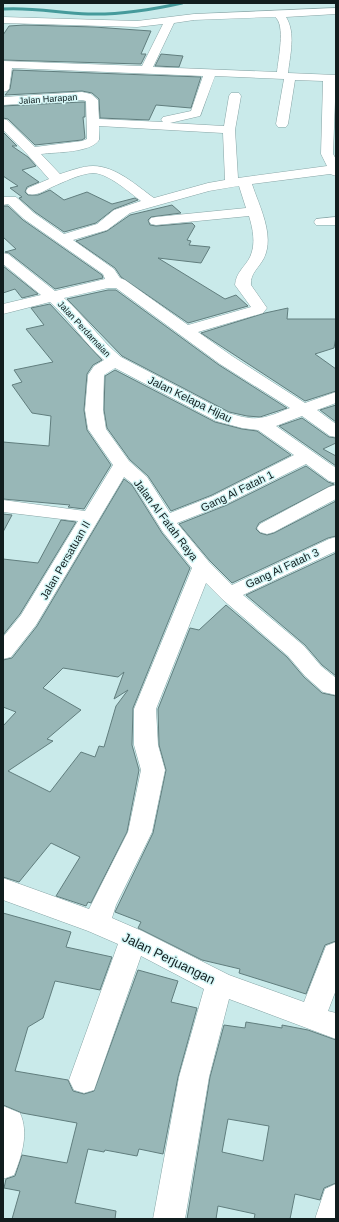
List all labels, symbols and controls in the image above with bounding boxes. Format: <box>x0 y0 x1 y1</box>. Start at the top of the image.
street label: Jalan Harapan <box>18 92 78 106</box>
street label: Jalan Perdamaian <box>56 299 112 359</box>
street label: Jalan Kelapa Hijau <box>146 374 234 424</box>
street label: Gang Al Fatah 1 <box>199 468 275 514</box>
street label: Jalan Al Fatah Raya <box>132 477 201 564</box>
street label: Jalan Persatuan II <box>38 519 92 601</box>
street label: Gang Al Fatah 3 <box>243 546 321 590</box>
street label: Jalan Perjuangan <box>120 930 218 987</box>

